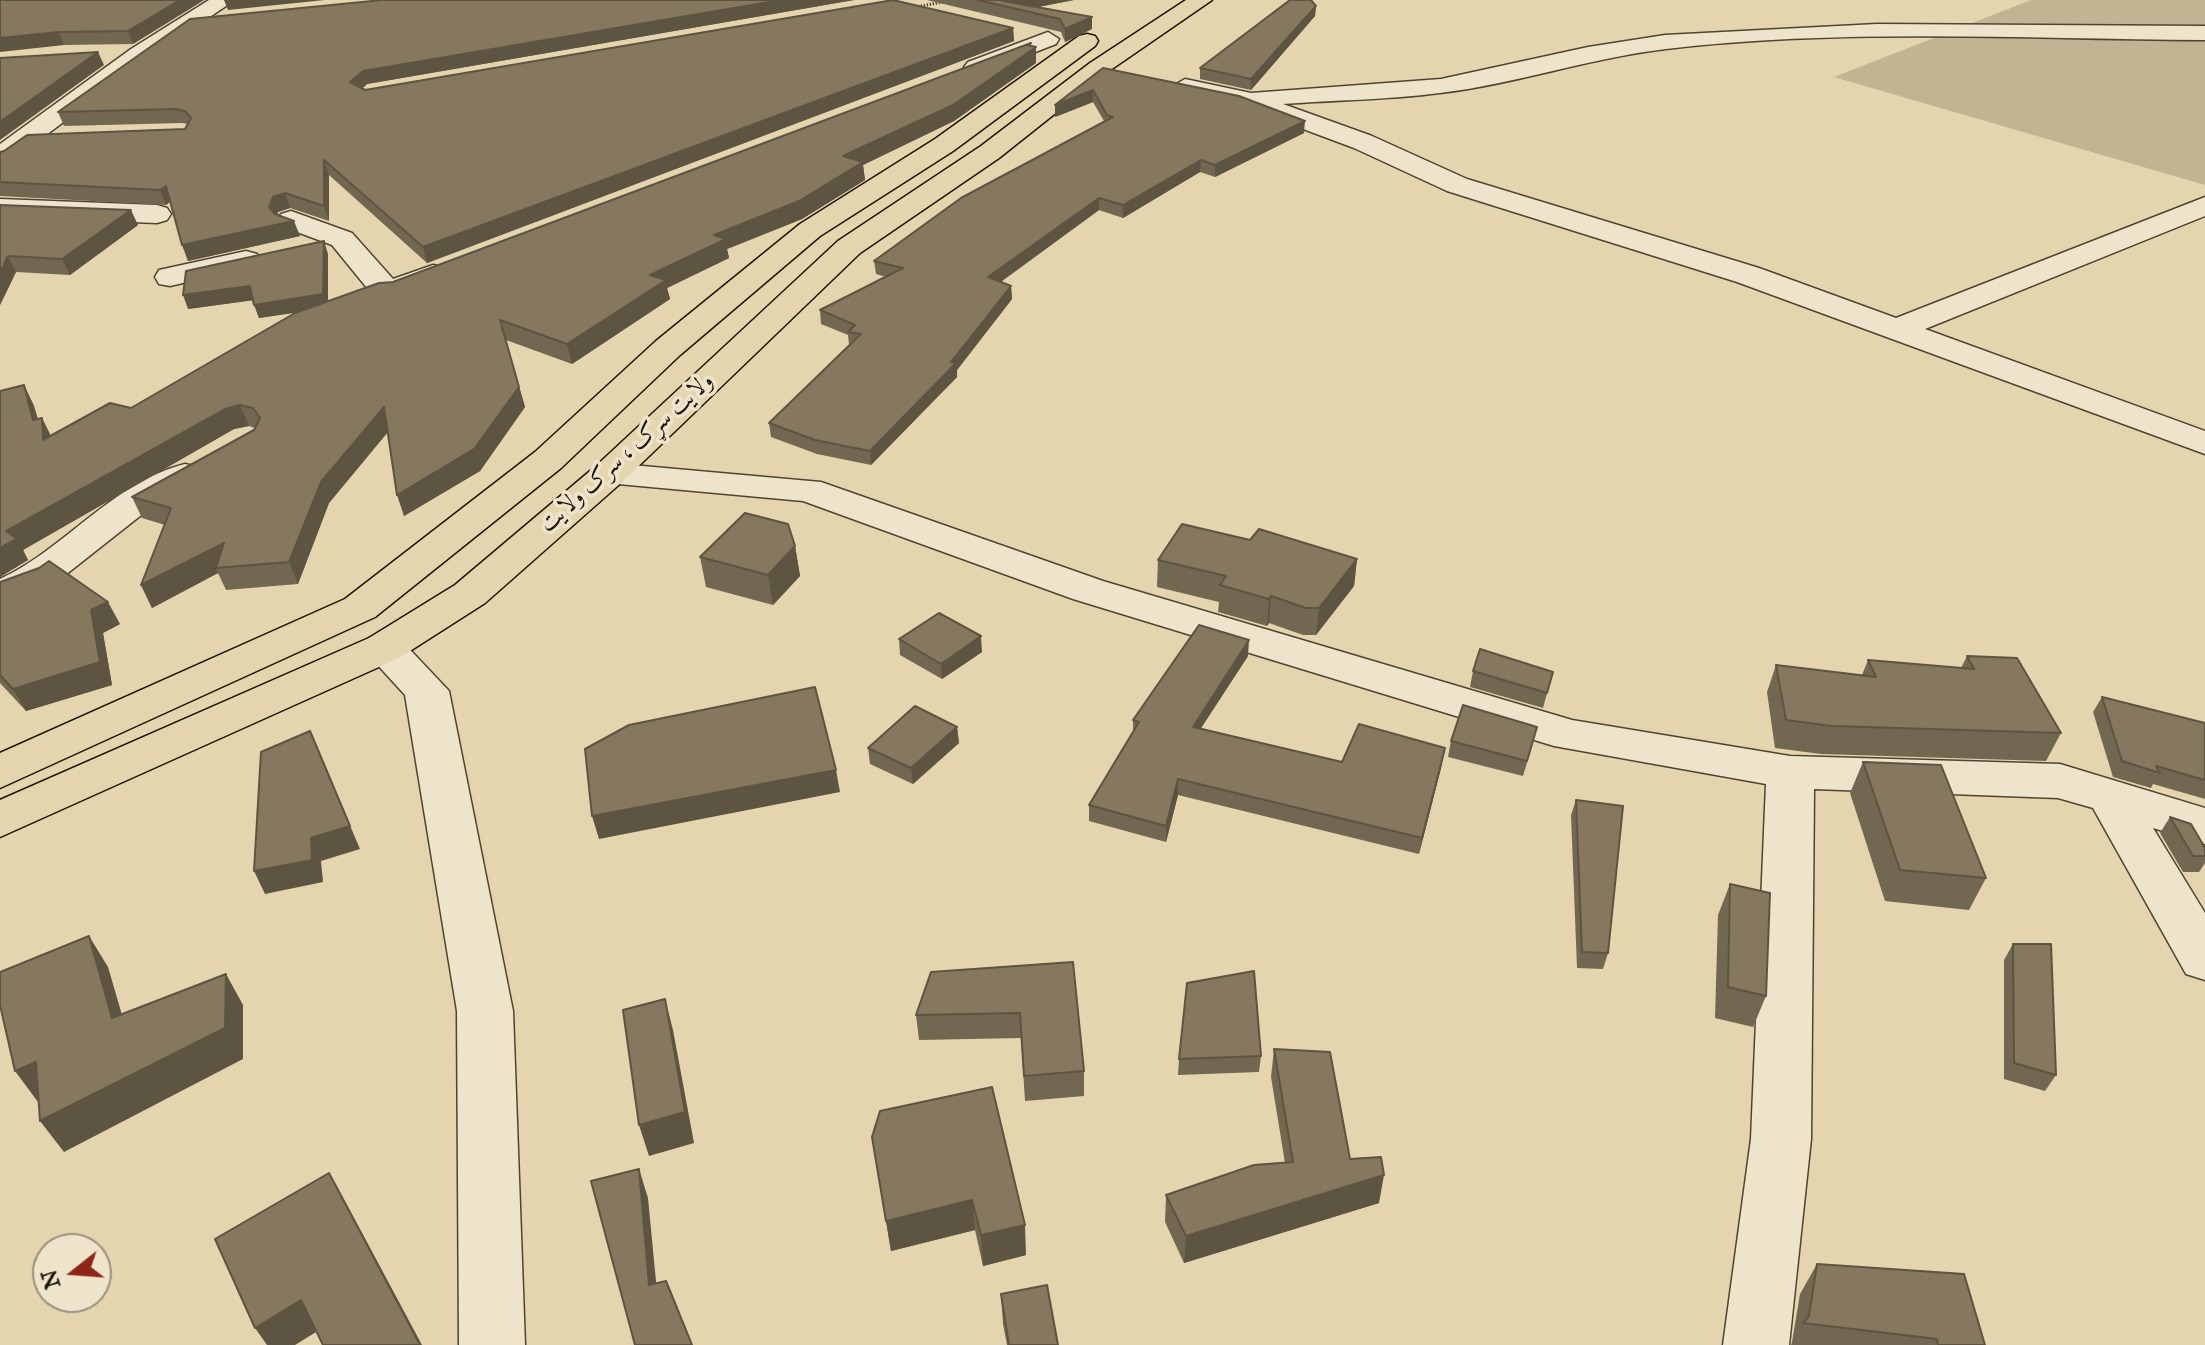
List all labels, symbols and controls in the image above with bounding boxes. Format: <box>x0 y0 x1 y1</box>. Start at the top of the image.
street label: ولایت سړک ، سرک ولایت <box>534 367 720 539</box>
north arrow <box>32 1233 112 1313</box>
text: N <box>35 1267 66 1292</box>

